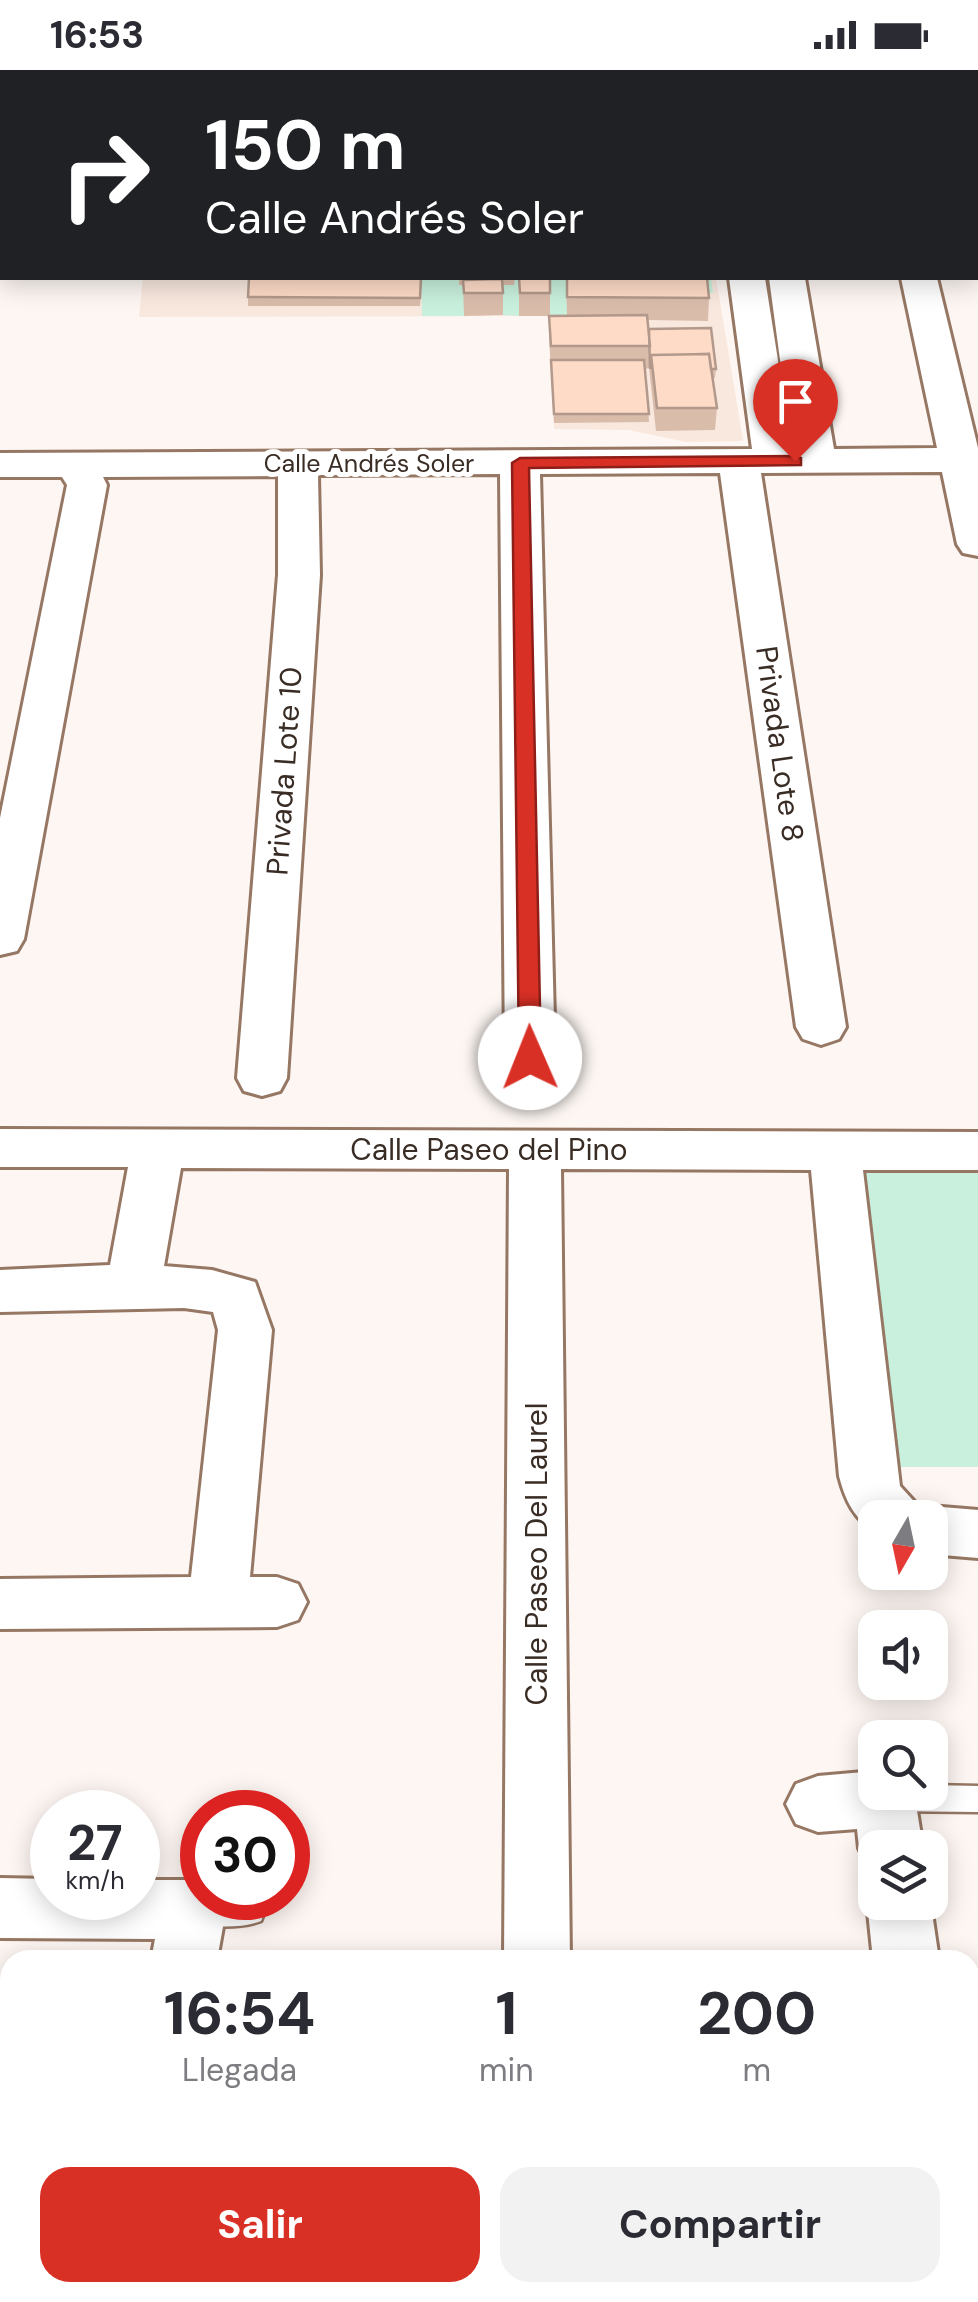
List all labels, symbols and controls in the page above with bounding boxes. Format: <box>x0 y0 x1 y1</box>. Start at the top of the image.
text: 16:53 <box>50 10 144 60</box>
text: 150 m <box>205 100 406 191</box>
icon: right <box>40 110 170 240</box>
text: Calle Andrés Soler <box>205 188 584 247</box>
pin <box>753 359 838 462</box>
icon: arrive <box>768 374 823 429</box>
street label: Calle Andrés Soler <box>264 447 474 480</box>
street label: Privada Lote 8 <box>747 644 813 844</box>
street label: Privada Lote 10 <box>257 665 311 877</box>
position arrow <box>478 1006 582 1110</box>
street label: Calle Paseo del Pino <box>350 1130 628 1169</box>
street label: Calle Paseo Del Laurel <box>517 1402 556 1706</box>
north arrow <box>858 1500 948 1590</box>
map controls <box>858 1500 948 1920</box>
button: sound <box>858 1610 948 1700</box>
button: search <box>858 1720 948 1810</box>
speed limit sign: 30 <box>180 1790 310 1920</box>
text: 27 <box>67 1810 123 1876</box>
button: layers <box>858 1830 948 1920</box>
text: km/h <box>65 1864 125 1897</box>
text: 16:54 <box>164 1974 315 2053</box>
text: 1 <box>495 1974 517 2053</box>
text: 200 <box>697 1974 816 2053</box>
text: Llegada <box>182 2049 297 2091</box>
text: min <box>479 2049 534 2091</box>
text: m <box>743 2049 771 2091</box>
button: Salir <box>40 2167 480 2282</box>
button: Compartir <box>500 2167 940 2282</box>

